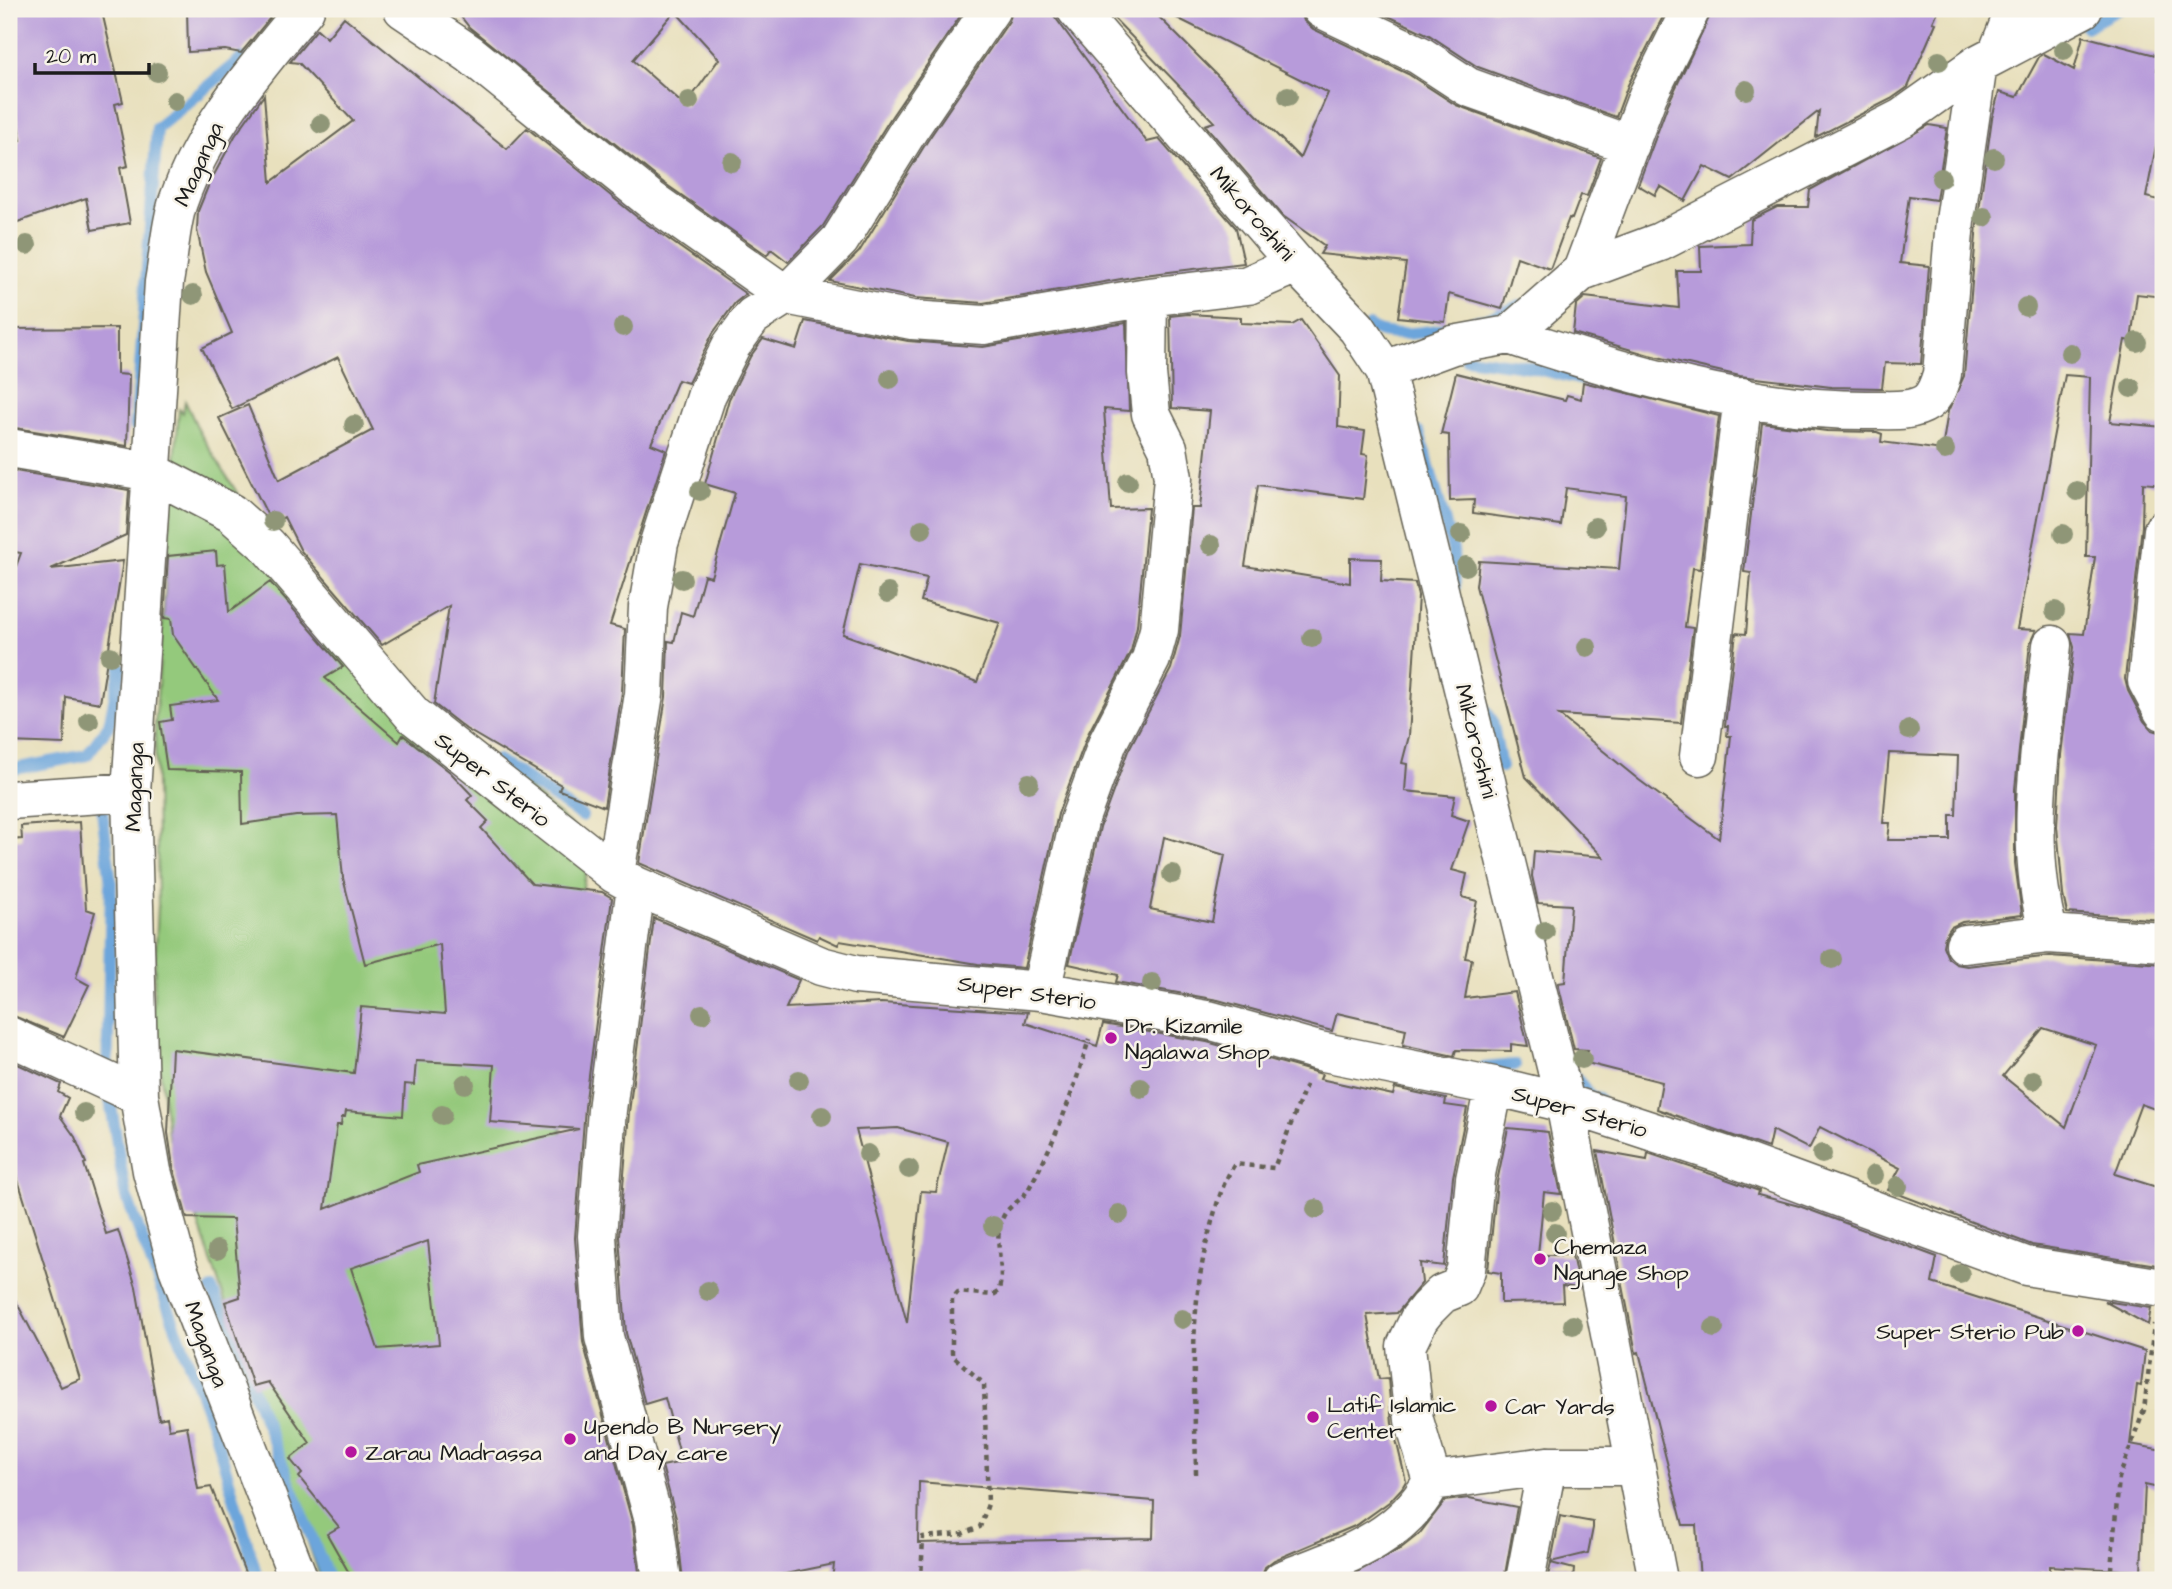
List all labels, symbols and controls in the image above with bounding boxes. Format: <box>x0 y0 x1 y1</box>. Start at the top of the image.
scale bar <box>35 32 149 76</box>
text: 20 m <box>46 42 97 71</box>
street label: Maganga <box>166 117 233 212</box>
street label: Mikoroshini <box>1202 159 1303 269</box>
street label: Mikoroshini <box>1446 681 1506 802</box>
street label: Super Sterio <box>428 724 557 835</box>
street label: Maganga <box>117 742 154 832</box>
street label: Super Sterio <box>956 967 1098 1019</box>
place label: Dr. Kizamile Ngalawa Shop <box>1125 1010 1270 1069</box>
marker: Dr. Kizamile Ngalawa Shop <box>1103 1030 1119 1046</box>
street label: Super Sterio <box>1508 1077 1651 1147</box>
place label: Chemaza Ngunge Shop <box>1554 1231 1689 1290</box>
marker: Chemaza Ngunge Shop <box>1532 1251 1548 1267</box>
street label: Maganga <box>175 1297 236 1392</box>
place label: Super Sterio Pub <box>1876 1316 2064 1348</box>
marker: Super Sterio Pub <box>2070 1323 2086 1339</box>
place label: Latif Islamic Center <box>1327 1389 1457 1447</box>
place label: Car Yards <box>1505 1391 1615 1423</box>
marker: Car Yards <box>1483 1398 1499 1414</box>
marker: Latif Islamic Center <box>1305 1409 1321 1425</box>
place label: Upendo B Nursery and Day care <box>584 1411 782 1470</box>
marker: Upendo B Nursery and Day care <box>562 1431 578 1447</box>
place label: Zarau Madrassa <box>365 1437 542 1469</box>
marker: Zarau Madrassa <box>343 1444 359 1460</box>

